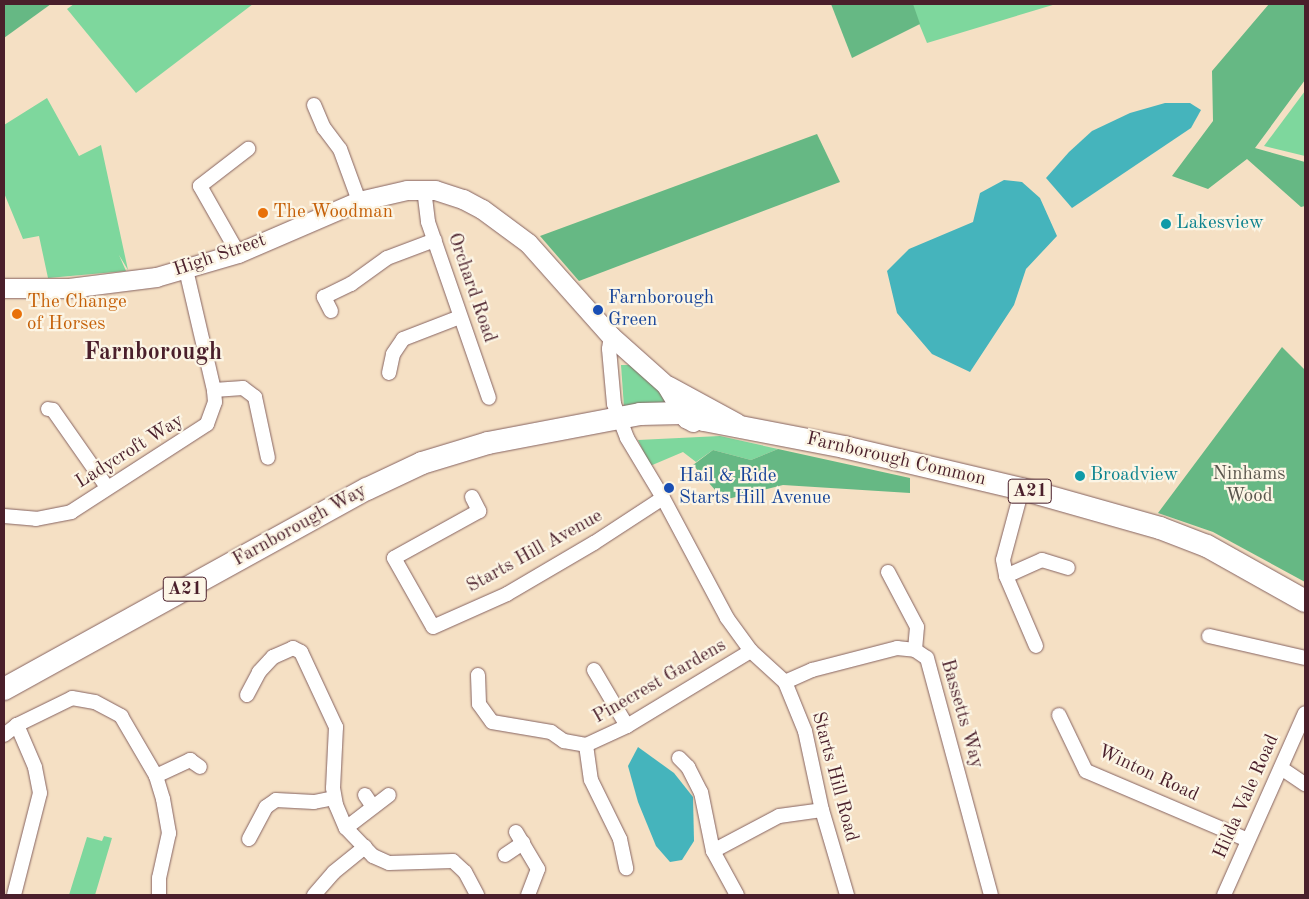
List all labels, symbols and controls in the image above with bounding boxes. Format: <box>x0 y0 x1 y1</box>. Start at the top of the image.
place label: The Woodman <box>273 202 393 224</box>
marker: The Woodman <box>257 207 269 219</box>
place label: Lakesview <box>1176 213 1264 235</box>
marker: Lakesview <box>1160 218 1172 230</box>
street label: High Street <box>171 230 269 282</box>
street label: Orchard Road <box>442 230 500 346</box>
place label: Farnborough Green <box>608 288 714 332</box>
place label: The Change of Horses <box>27 292 127 336</box>
marker: Farnborough Green <box>592 304 604 316</box>
marker: The Change of Horses <box>11 308 23 320</box>
district label: Farnborough <box>84 340 222 368</box>
street label: Ladycroft Way <box>72 410 188 494</box>
street label: Farnborough Common <box>804 428 988 492</box>
park label: Ninhams Wood <box>1212 464 1286 508</box>
place label: Broadview <box>1090 465 1178 487</box>
place label: Hail & Ride Starts Hill Avenue <box>679 466 831 510</box>
marker: Broadview <box>1074 470 1086 482</box>
road number: A21 <box>1008 476 1052 506</box>
street label: Farnborough Way <box>229 480 371 572</box>
marker: Hail & Ride Starts Hill Avenue <box>663 482 675 494</box>
street label: Starts Hill Avenue <box>463 505 607 599</box>
road number: A21 <box>162 574 208 604</box>
street label: Pinecrest Gardens <box>589 635 731 729</box>
street label: Bassetts Way <box>935 657 987 771</box>
street label: Starts Hill Road <box>806 709 862 845</box>
street label: Hilda Vale Road <box>1209 731 1285 863</box>
street label: Winton Road <box>1094 741 1202 807</box>

